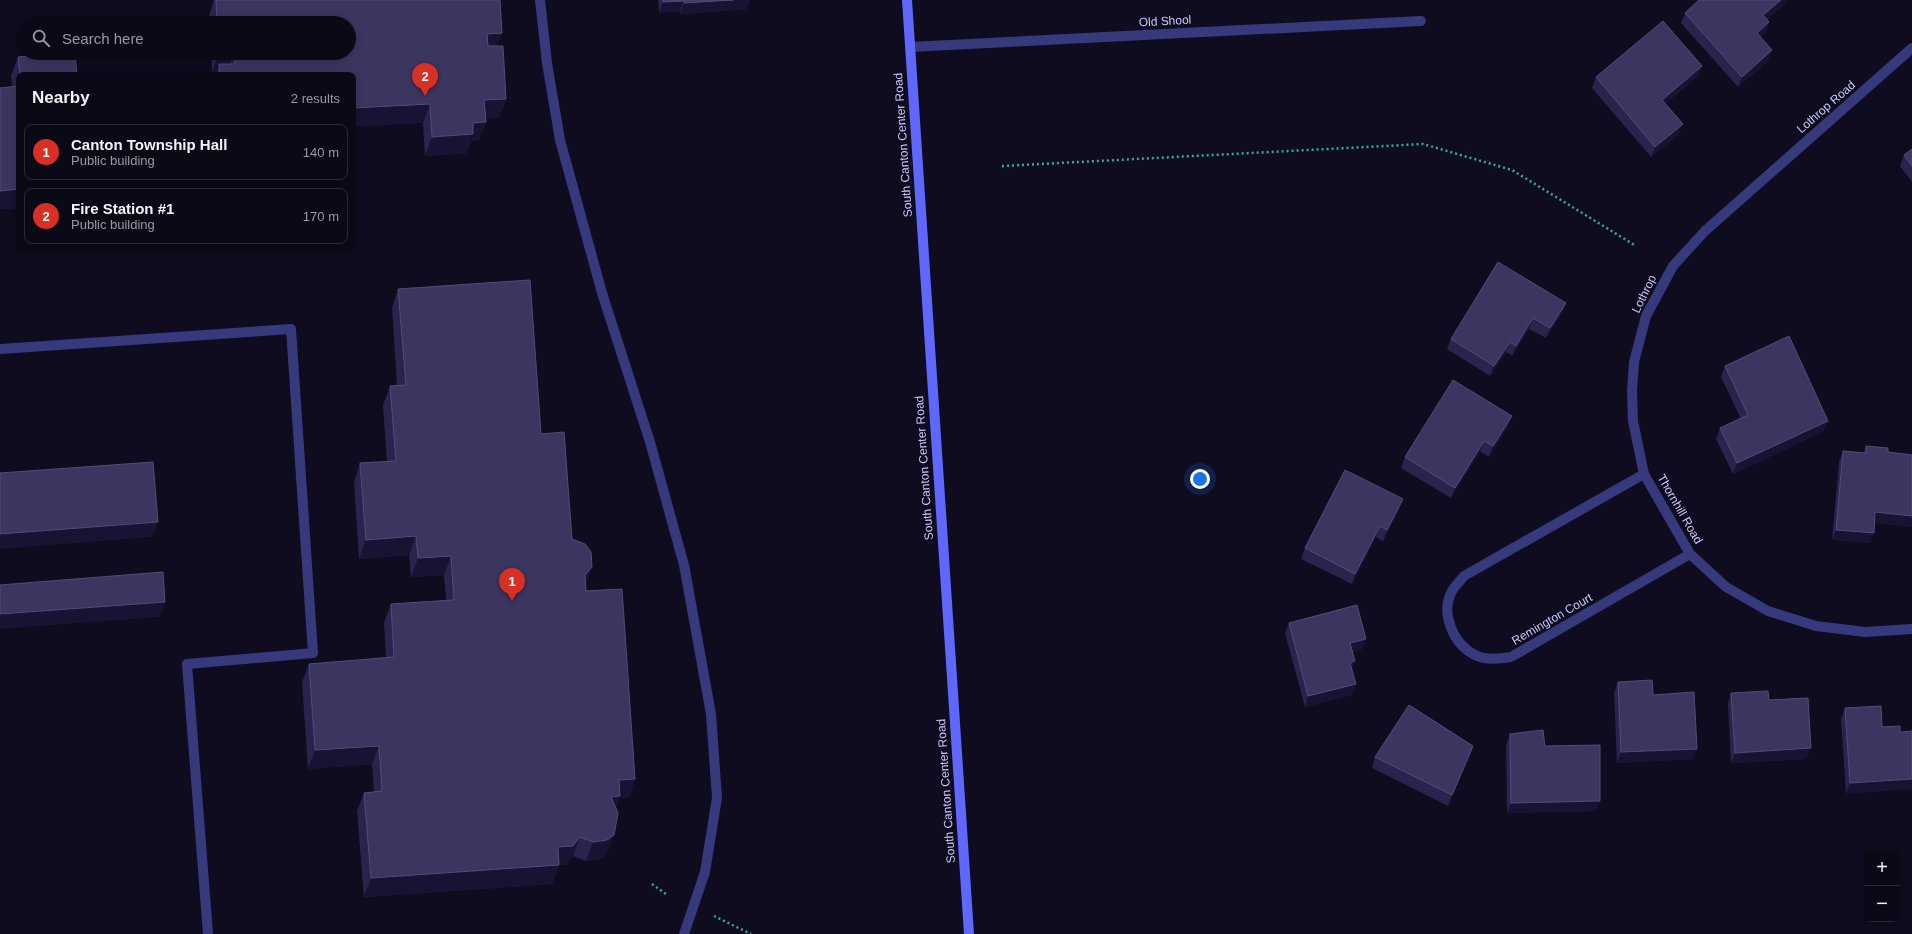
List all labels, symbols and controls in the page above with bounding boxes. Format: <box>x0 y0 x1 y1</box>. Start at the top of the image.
street label: Old Shool <box>1138 13 1192 29</box>
search box <box>16 16 356 60</box>
icon: search <box>30 27 52 49</box>
text: Search here <box>62 30 144 47</box>
pin: 2 <box>412 63 438 96</box>
street label: South Canton Center Road <box>891 72 915 218</box>
street label: Lothrop Road <box>1794 78 1858 136</box>
text: Nearby <box>32 88 90 107</box>
text: 2 results <box>291 91 340 106</box>
text: Canton Township Hall <box>71 136 227 153</box>
text: 1 <box>42 145 50 160</box>
text: 140 m <box>303 145 339 160</box>
text: Public building <box>71 153 155 168</box>
text: Fire Station #1 <box>71 200 174 217</box>
text: 2 <box>42 209 50 224</box>
text: 170 m <box>303 209 339 224</box>
text: Public building <box>71 217 155 232</box>
street label: Lothrop <box>1629 272 1659 315</box>
street label: South Canton Center Road <box>912 395 936 541</box>
your location <box>1190 469 1210 489</box>
street label: Thornhill Road <box>1654 472 1706 546</box>
pin: 1 <box>499 568 525 601</box>
street label: Remington Court <box>1509 590 1595 648</box>
street label: South Canton Center Road <box>934 718 958 864</box>
map controls <box>1864 850 1900 922</box>
button: + <box>1864 850 1900 886</box>
button: − <box>1864 886 1900 922</box>

